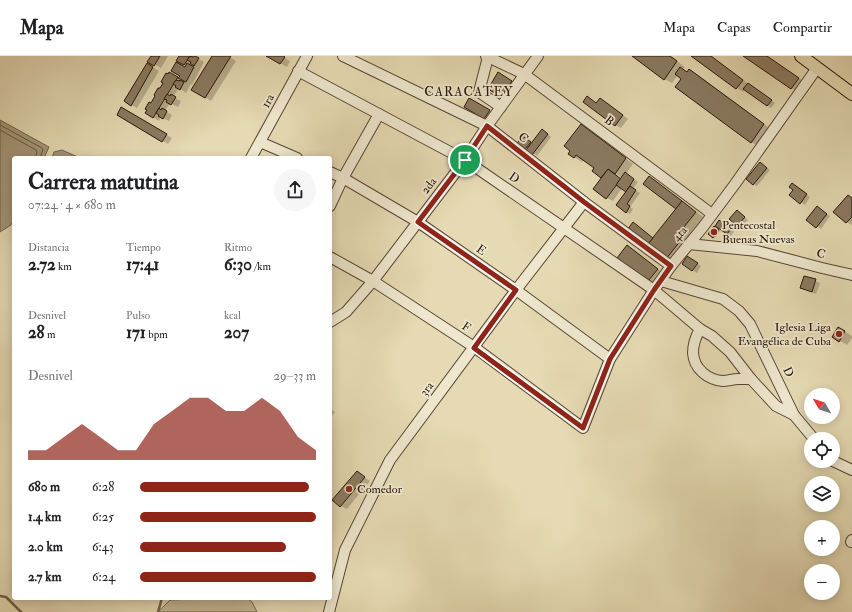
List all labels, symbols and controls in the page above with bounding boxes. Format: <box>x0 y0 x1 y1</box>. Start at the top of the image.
text: Mapa <box>20 16 64 40</box>
text: Mapa <box>663 19 695 36</box>
text: Capas <box>717 19 751 36</box>
text: Compartir <box>773 19 832 36</box>
district label: CARACATEY <box>424 84 514 100</box>
street label: 1ra <box>258 90 278 111</box>
street label: B <box>601 113 617 129</box>
street label: C <box>515 129 531 147</box>
pin <box>448 143 482 177</box>
icon: arrive <box>454 149 476 171</box>
text: Carrera matutina <box>28 168 178 196</box>
button: share <box>274 169 316 211</box>
street label: D <box>506 169 522 187</box>
street label: 2da <box>418 174 441 197</box>
text: 07:24 · 4 × 680 m <box>28 197 116 213</box>
place label: Pentecostal Buenas Nuevas <box>722 218 795 247</box>
street label: 4ta <box>669 223 691 245</box>
marker: Pentecostal Buenas Nuevas <box>709 227 719 237</box>
text: Distancia <box>28 241 69 254</box>
text: Tiempo <box>126 241 161 254</box>
text: Ritmo <box>224 241 252 254</box>
street label: E <box>473 241 489 259</box>
street label: C <box>815 246 827 262</box>
text: 2.72 <box>28 254 56 275</box>
text: 17:41 <box>126 254 159 275</box>
text: 6:30 <box>224 254 252 275</box>
text: km <box>56 260 72 273</box>
text: /km <box>252 260 271 273</box>
text: Desnivel <box>28 309 66 322</box>
text: Pulso <box>126 309 150 322</box>
text: kcal <box>224 309 241 322</box>
street label: F <box>459 319 474 336</box>
place label: Iglesia Liga Evangélica de Cuba <box>738 320 832 349</box>
text: 28 <box>28 322 45 343</box>
text: 171 <box>126 322 146 343</box>
text: 207 <box>224 322 249 343</box>
text: m <box>45 328 55 341</box>
text: bpm <box>146 328 168 341</box>
marker: Iglesia Liga Evangélica de Cuba <box>834 329 844 339</box>
street label: D <box>779 364 797 380</box>
text: Desnivel <box>28 368 73 384</box>
text: 29–33 m <box>273 368 316 384</box>
street label: 3ra <box>417 378 438 399</box>
north arrow <box>804 388 840 424</box>
map controls <box>804 388 840 600</box>
button: locate <box>804 432 840 468</box>
button: layers <box>804 476 840 512</box>
text: 680 m <box>28 479 60 495</box>
text: 6:28 <box>92 479 114 495</box>
place label: Comedor <box>357 482 403 497</box>
marker: Comedor <box>344 484 354 494</box>
text: 1.4 km <box>28 509 61 525</box>
text: 6:25 <box>92 509 114 525</box>
button: + <box>804 520 840 556</box>
text: 2.0 km <box>28 539 63 555</box>
text: 6:43 <box>92 539 114 555</box>
button: − <box>804 564 840 600</box>
text: 2.7 km <box>28 569 62 585</box>
text: 6:24 <box>92 569 115 585</box>

